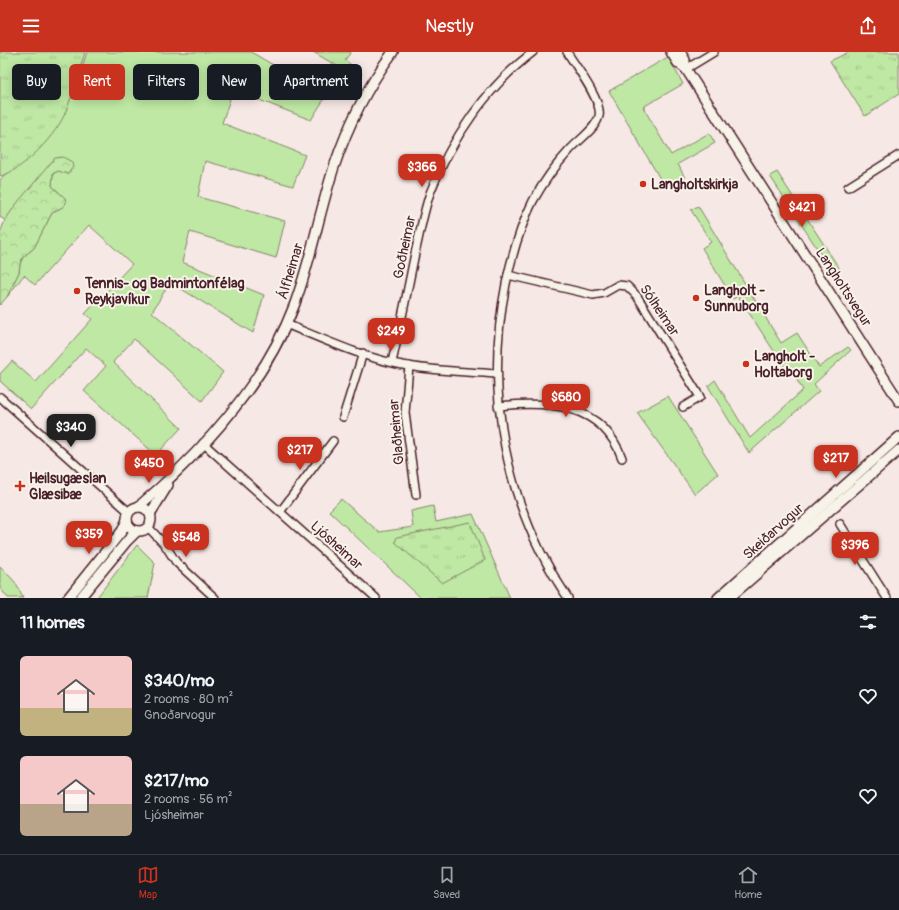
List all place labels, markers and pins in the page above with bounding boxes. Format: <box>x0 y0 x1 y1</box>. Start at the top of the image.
pin: $366 <box>398 154 446 188</box>
place label: Langholtskirkja <box>651 176 739 193</box>
marker: Langholtskirkja <box>638 179 648 189</box>
pin: $421 <box>778 194 826 228</box>
place label: Tennis- og Badmintonfélag Reykjavíkur <box>84 275 245 308</box>
place label: Langholt - Sunnuborg <box>704 282 769 315</box>
marker: Tennis- og Badmintonfélag Reykjavíkur <box>72 286 82 296</box>
marker: Langholt - Sunnuborg <box>691 293 701 303</box>
pin: $249 <box>367 318 415 352</box>
place label: Langholt - Holtaborg <box>754 348 815 381</box>
marker: Langholt - Holtaborg <box>741 359 751 369</box>
pin: $680 <box>542 384 590 418</box>
pin: $340 <box>47 414 95 448</box>
pin: $217 <box>276 437 324 471</box>
pin: $217 <box>812 445 860 479</box>
pin: $450 <box>125 450 173 484</box>
place label: Heilsugæslan Glæsibæ <box>29 470 106 503</box>
marker: Heilsugæslan Glæsibæ <box>14 480 26 492</box>
pin: $359 <box>65 521 113 555</box>
pin: $548 <box>162 524 210 558</box>
pin: $396 <box>831 532 879 566</box>

